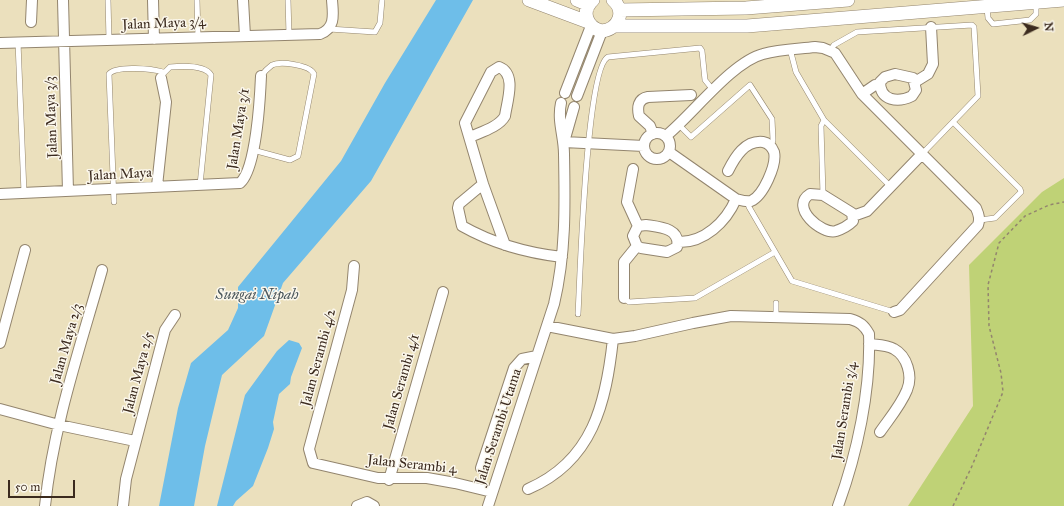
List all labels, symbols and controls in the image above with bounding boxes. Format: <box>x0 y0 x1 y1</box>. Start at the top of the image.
north arrow <box>1016 8 1056 48</box>
street label: Jalan Maya 3/4 <box>122 14 206 34</box>
text: N <box>1042 22 1055 32</box>
street label: Jalan Maya 3/3 <box>42 76 62 158</box>
street label: Jalan Maya 3/1 <box>224 87 254 171</box>
street label: Jalan Maya <box>88 165 152 185</box>
water label: Sungai Nipah <box>216 286 298 304</box>
street label: Jalan Maya 2/3 <box>47 302 87 386</box>
street label: Jalan Serambi 4/2 <box>298 307 340 409</box>
street label: Jalan Maya 2/5 <box>120 330 158 416</box>
street label: Jalan Serambi 4/1 <box>380 332 424 432</box>
street label: Jalan Serambi 3/4 <box>829 361 861 461</box>
street label: Jalan Serambi Utama <box>472 367 526 487</box>
street label: Jalan Serambi 4 <box>367 452 457 478</box>
scale bar <box>10 472 77 498</box>
text: 50 m <box>15 480 40 494</box>

